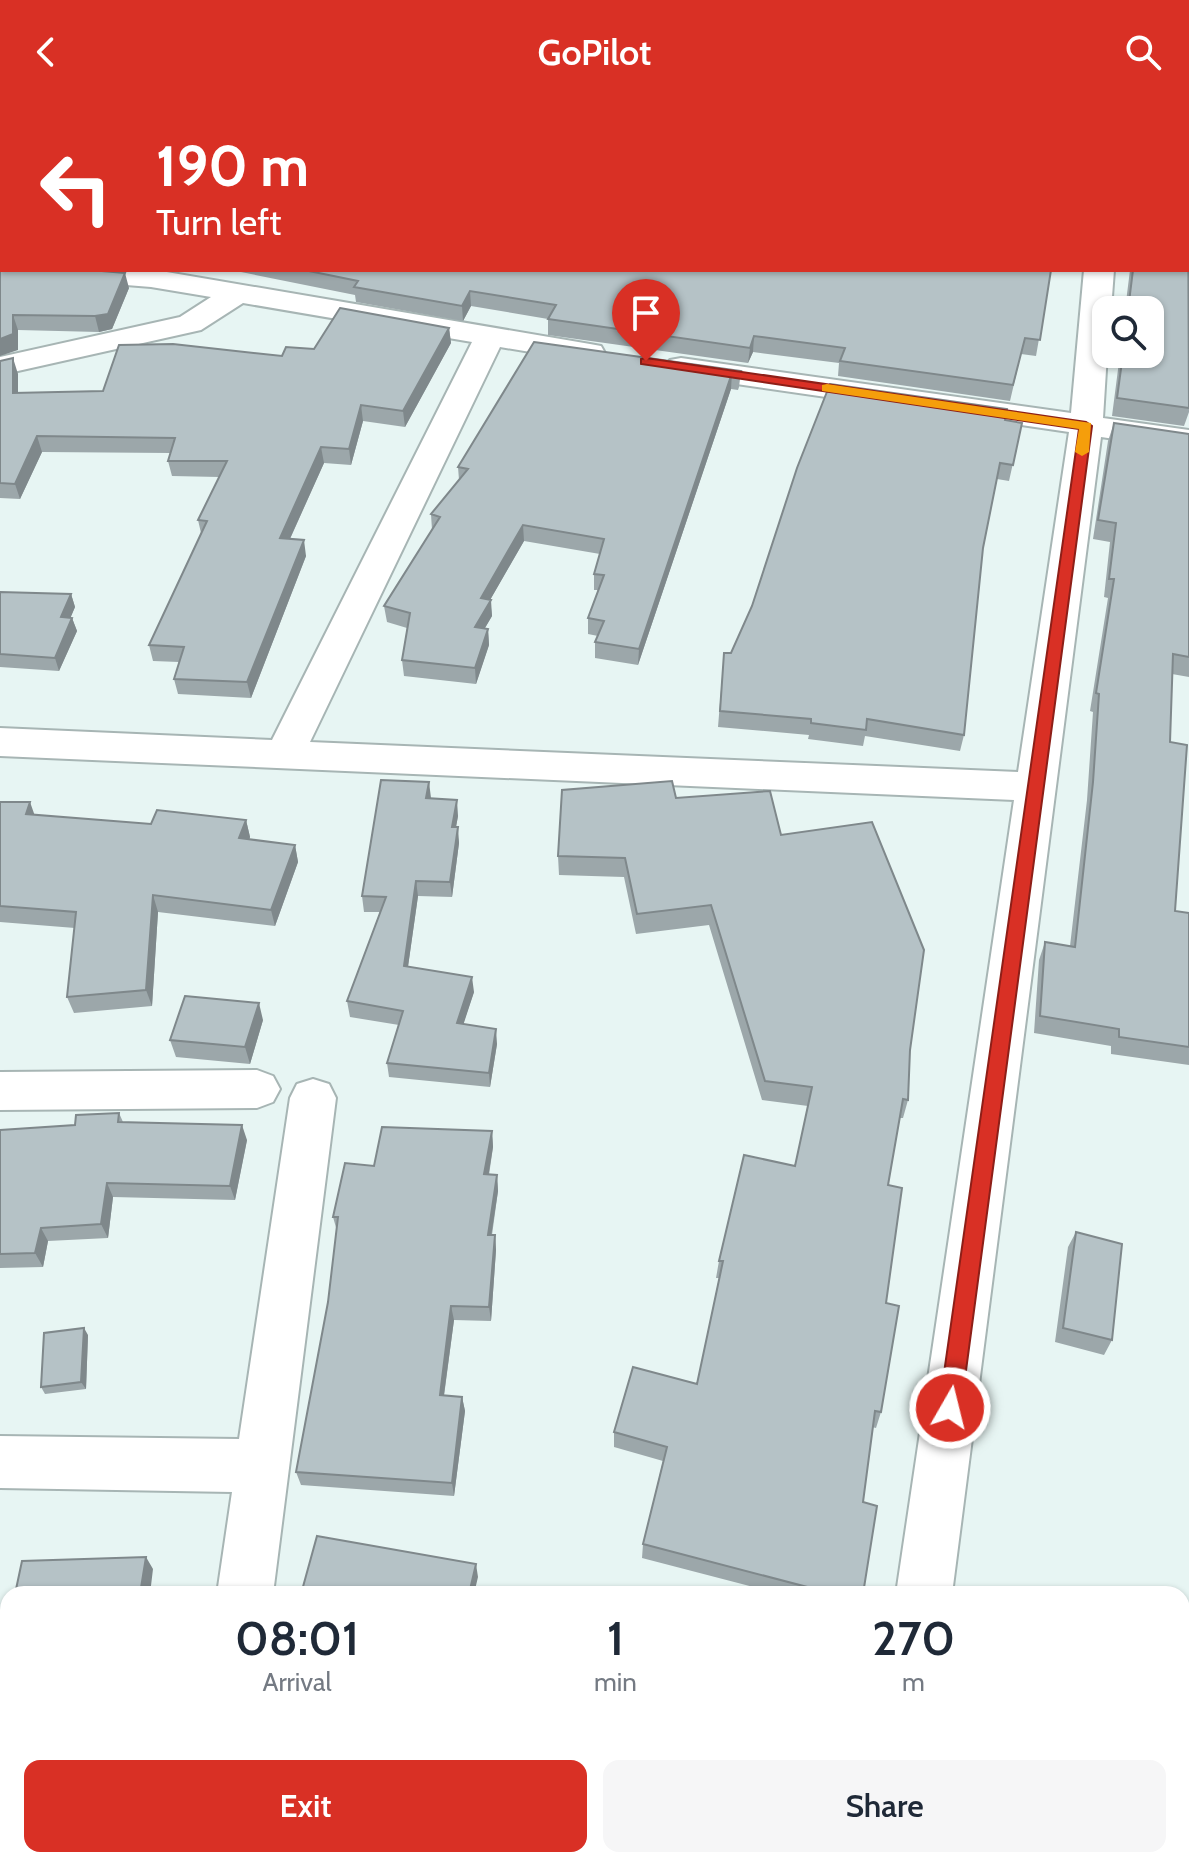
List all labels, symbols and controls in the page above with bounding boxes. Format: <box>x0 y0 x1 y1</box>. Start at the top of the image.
icon: back <box>24 30 68 74</box>
text: GoPilot <box>538 30 651 74</box>
icon: search <box>1121 30 1165 74</box>
text: 190 m <box>156 132 309 200</box>
icon: left <box>24 136 128 240</box>
text: Turn left <box>156 200 281 244</box>
pin <box>612 279 680 361</box>
icon: arrive <box>624 291 668 335</box>
map controls <box>1092 296 1164 368</box>
button: search <box>1092 296 1164 368</box>
position arrow <box>908 1366 992 1450</box>
text: 08:01 <box>235 1609 359 1667</box>
text: 1 <box>607 1609 624 1667</box>
text: 270 <box>872 1609 955 1667</box>
text: Arrival <box>262 1666 332 1698</box>
text: min <box>594 1666 637 1698</box>
text: m <box>902 1666 925 1698</box>
button: Exit <box>24 1760 587 1852</box>
button: Share <box>603 1760 1166 1852</box>

